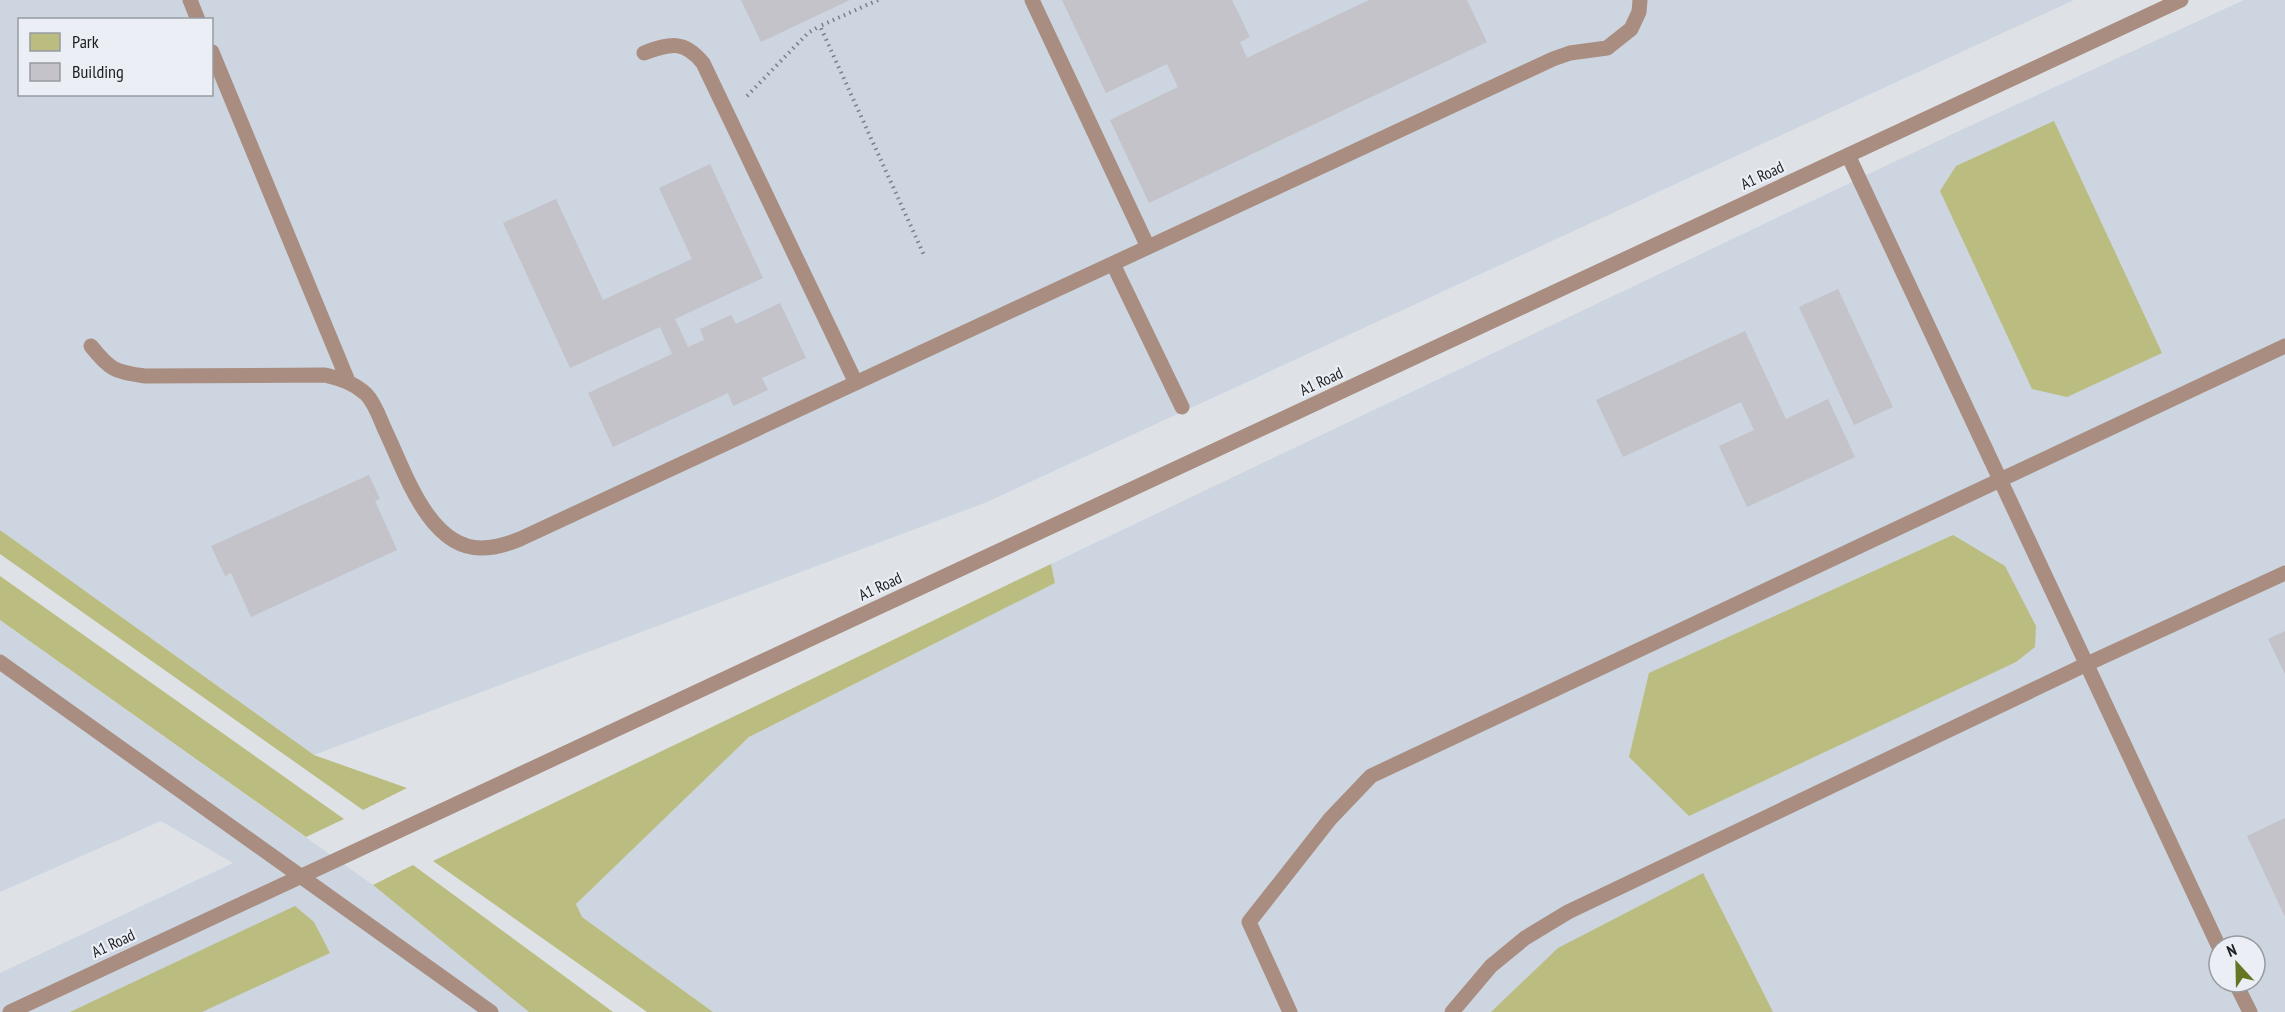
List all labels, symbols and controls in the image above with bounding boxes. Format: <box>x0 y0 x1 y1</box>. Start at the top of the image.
legend <box>18 18 213 96</box>
text: Park <box>72 30 99 53</box>
text: Building <box>72 60 124 83</box>
street label: A1 Road <box>1737 156 1787 194</box>
street label: A1 Road <box>1296 362 1346 400</box>
street label: A1 Road <box>855 567 905 605</box>
street label: A1 Road <box>88 924 138 962</box>
north arrow <box>2207 934 2267 994</box>
text: N <box>2224 939 2239 961</box>

